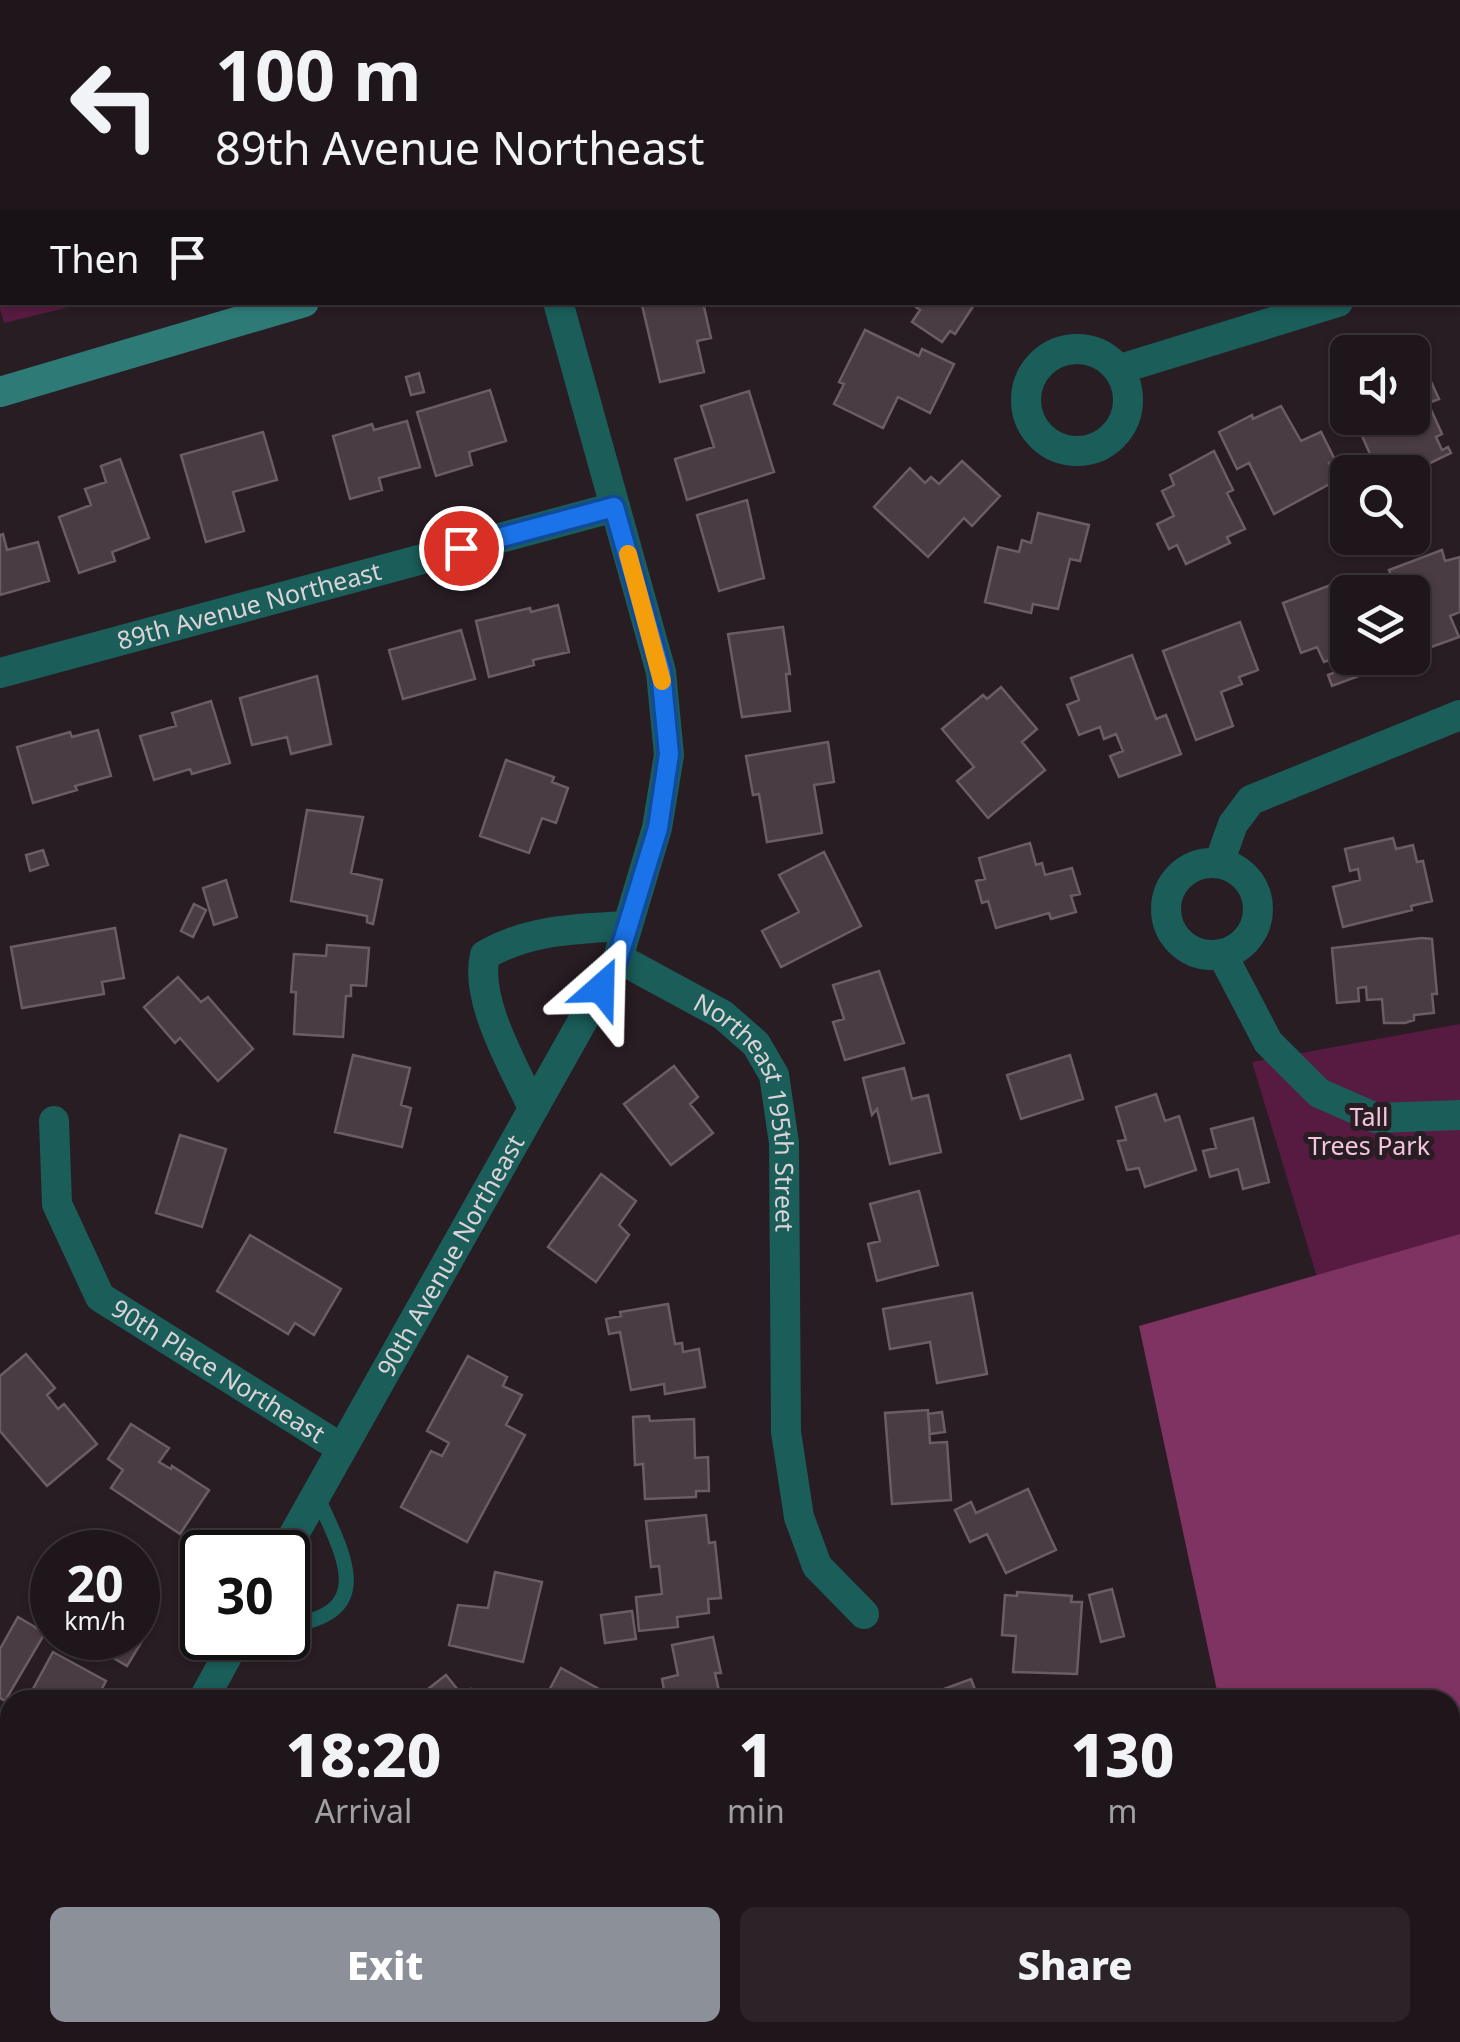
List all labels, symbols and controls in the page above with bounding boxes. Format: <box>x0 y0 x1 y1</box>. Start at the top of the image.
text: 100 m <box>215 26 422 122</box>
icon: left <box>50 40 180 170</box>
text: 89th Avenue Northeast <box>215 117 704 178</box>
icon: arrive <box>160 230 215 285</box>
text: Then <box>50 232 140 284</box>
map controls <box>1330 335 1430 675</box>
button: sound <box>1330 335 1430 435</box>
button: search <box>1330 455 1430 555</box>
pin <box>419 506 504 591</box>
icon: arrive <box>434 521 489 576</box>
street label: 89th Avenue Northeast <box>113 553 385 657</box>
button: layers <box>1330 575 1430 675</box>
position arrow <box>549 936 653 1040</box>
street label: Northeast 195th Street <box>688 984 803 1232</box>
park label: Tall Trees Park <box>1308 1099 1431 1162</box>
street label: 90th Avenue Northeast <box>368 1128 531 1382</box>
street label: 90th Place Northeast <box>105 1290 332 1450</box>
speed limit sign: 30 <box>180 1530 310 1660</box>
text: 20 <box>66 1549 124 1617</box>
text: km/h <box>64 1603 126 1637</box>
text: 18:20 <box>286 1713 441 1795</box>
text: 1 <box>739 1713 773 1795</box>
text: 130 <box>1070 1713 1174 1795</box>
text: Arrival <box>315 1789 412 1832</box>
text: min <box>727 1789 785 1832</box>
text: m <box>1107 1789 1137 1832</box>
button: Exit <box>50 1907 720 2022</box>
button: Share <box>740 1907 1410 2022</box>

